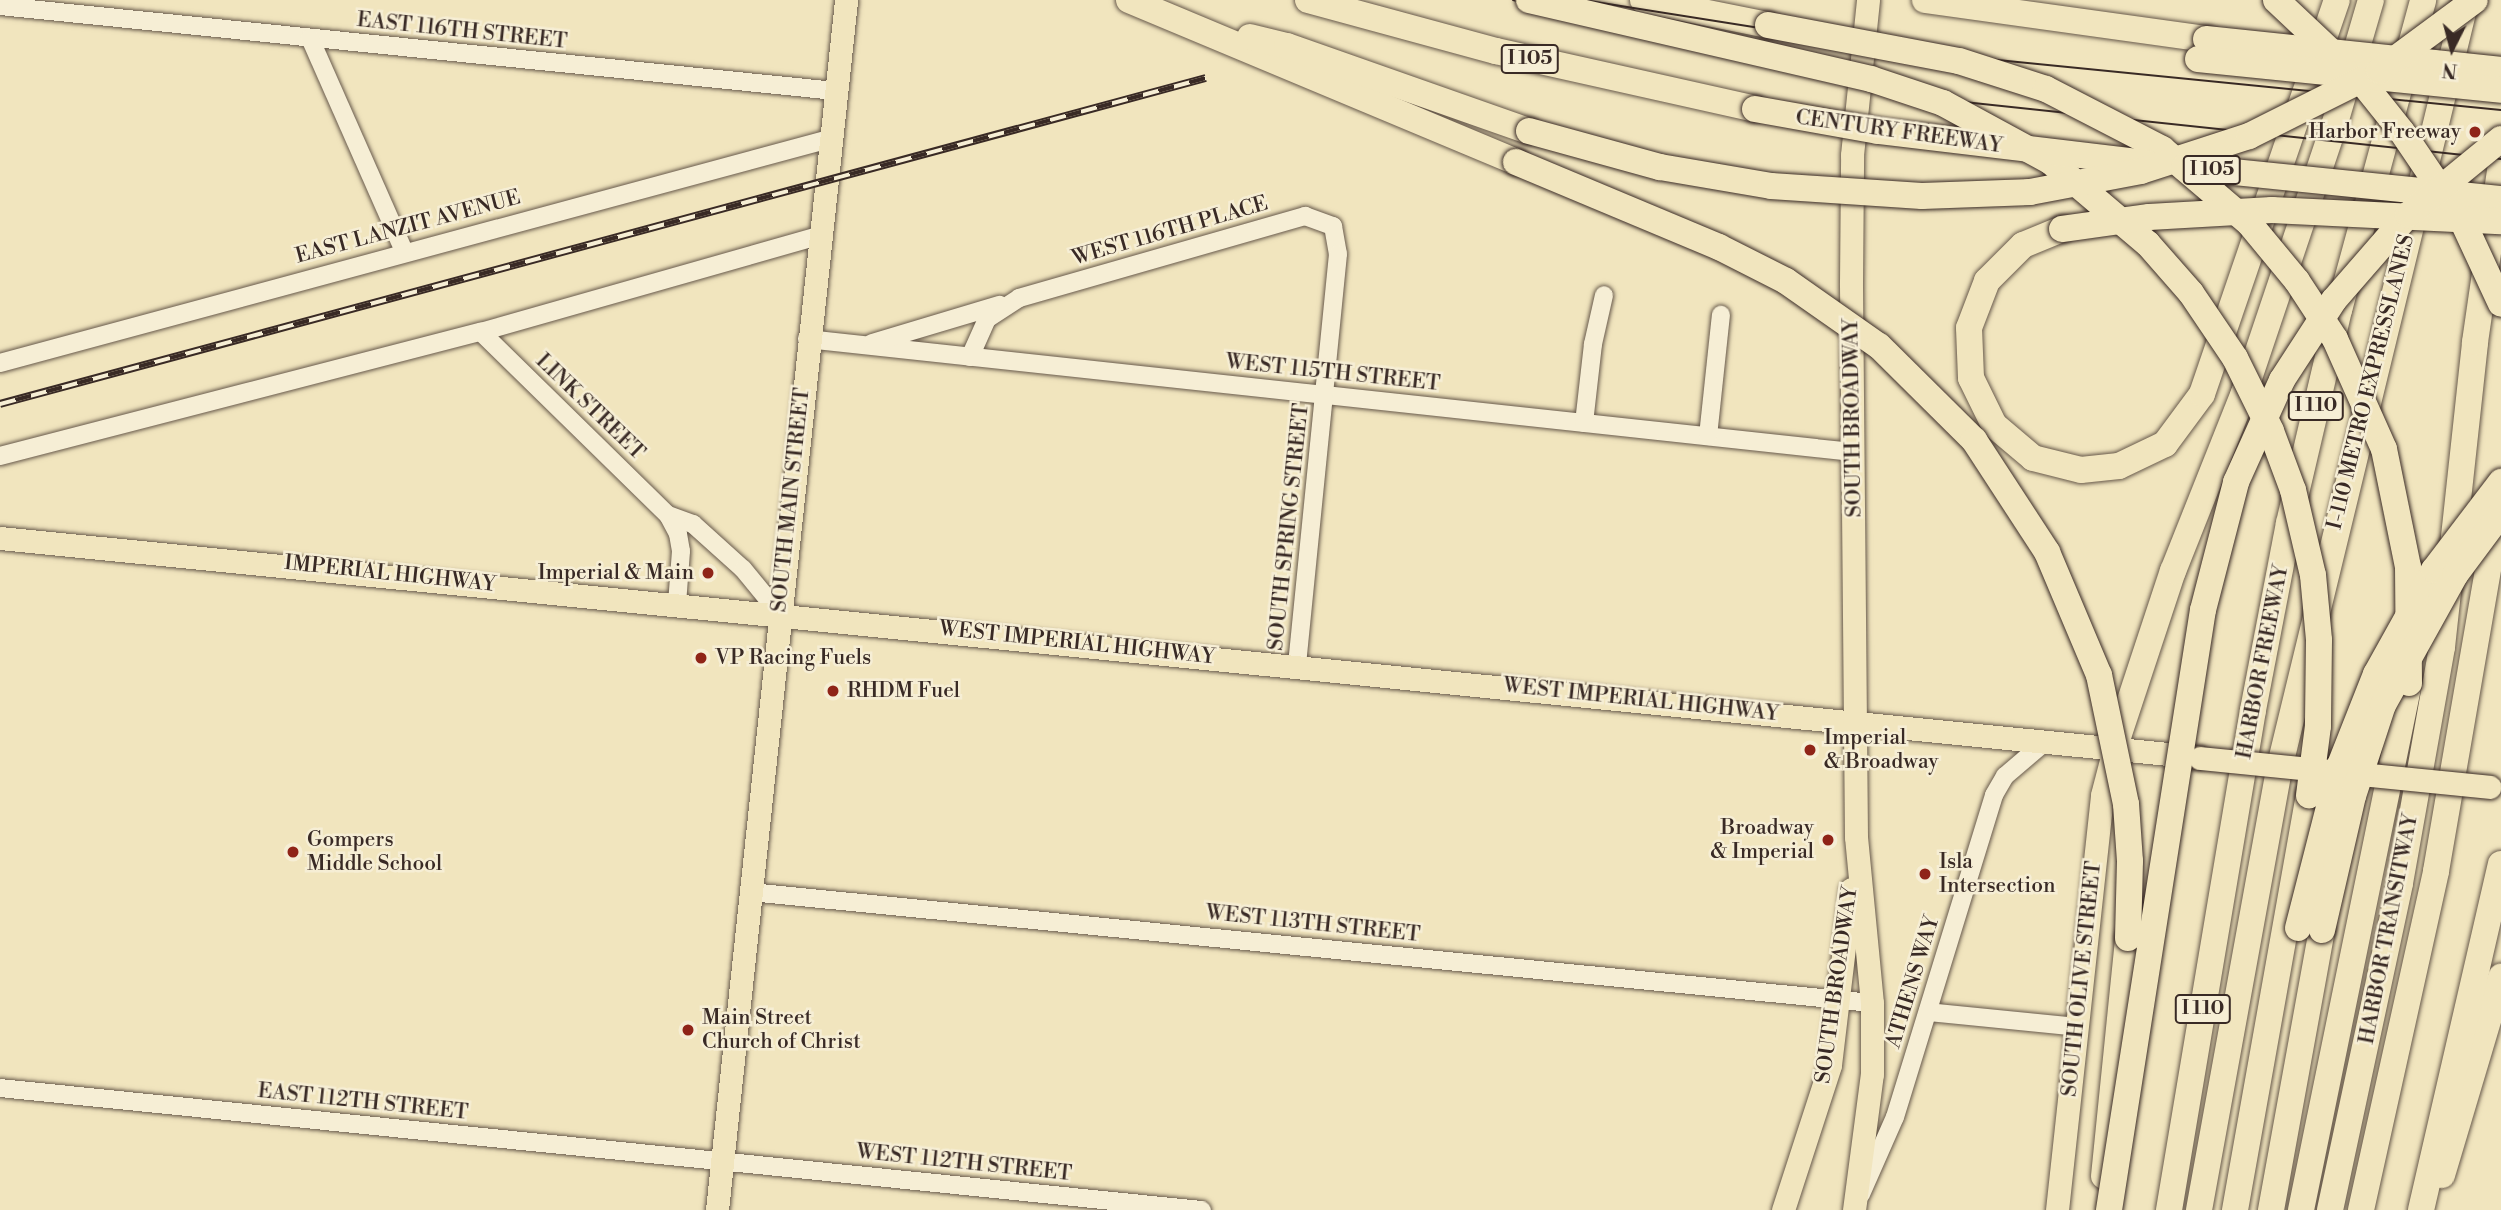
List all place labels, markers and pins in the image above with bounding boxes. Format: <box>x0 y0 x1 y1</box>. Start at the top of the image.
place label: Harbor Freeway <box>2309 119 2461 145</box>
marker: Harbor Freeway <box>2467 124 2483 140</box>
place label: Imperial & Main <box>538 560 694 586</box>
marker: Imperial & Main <box>700 565 716 581</box>
place label: VP Racing Fuels <box>715 645 871 671</box>
marker: VP Racing Fuels <box>693 650 709 666</box>
place label: RHDM Fuel <box>847 678 960 704</box>
marker: RHDM Fuel <box>825 683 841 699</box>
place label: Imperial & Broadway <box>1824 725 1939 775</box>
marker: Imperial & Broadway <box>1802 742 1818 758</box>
place label: Broadway & Imperial <box>1711 815 1814 865</box>
place label: Gompers Middle School <box>307 827 442 877</box>
marker: Broadway & Imperial <box>1820 832 1836 848</box>
marker: Gompers Middle School <box>285 844 301 860</box>
place label: Isla Intersection <box>1939 849 2056 899</box>
marker: Isla Intersection <box>1917 866 1933 882</box>
place label: Main Street Church of Christ <box>702 1005 861 1055</box>
marker: Main Street Church of Christ <box>680 1022 696 1038</box>

